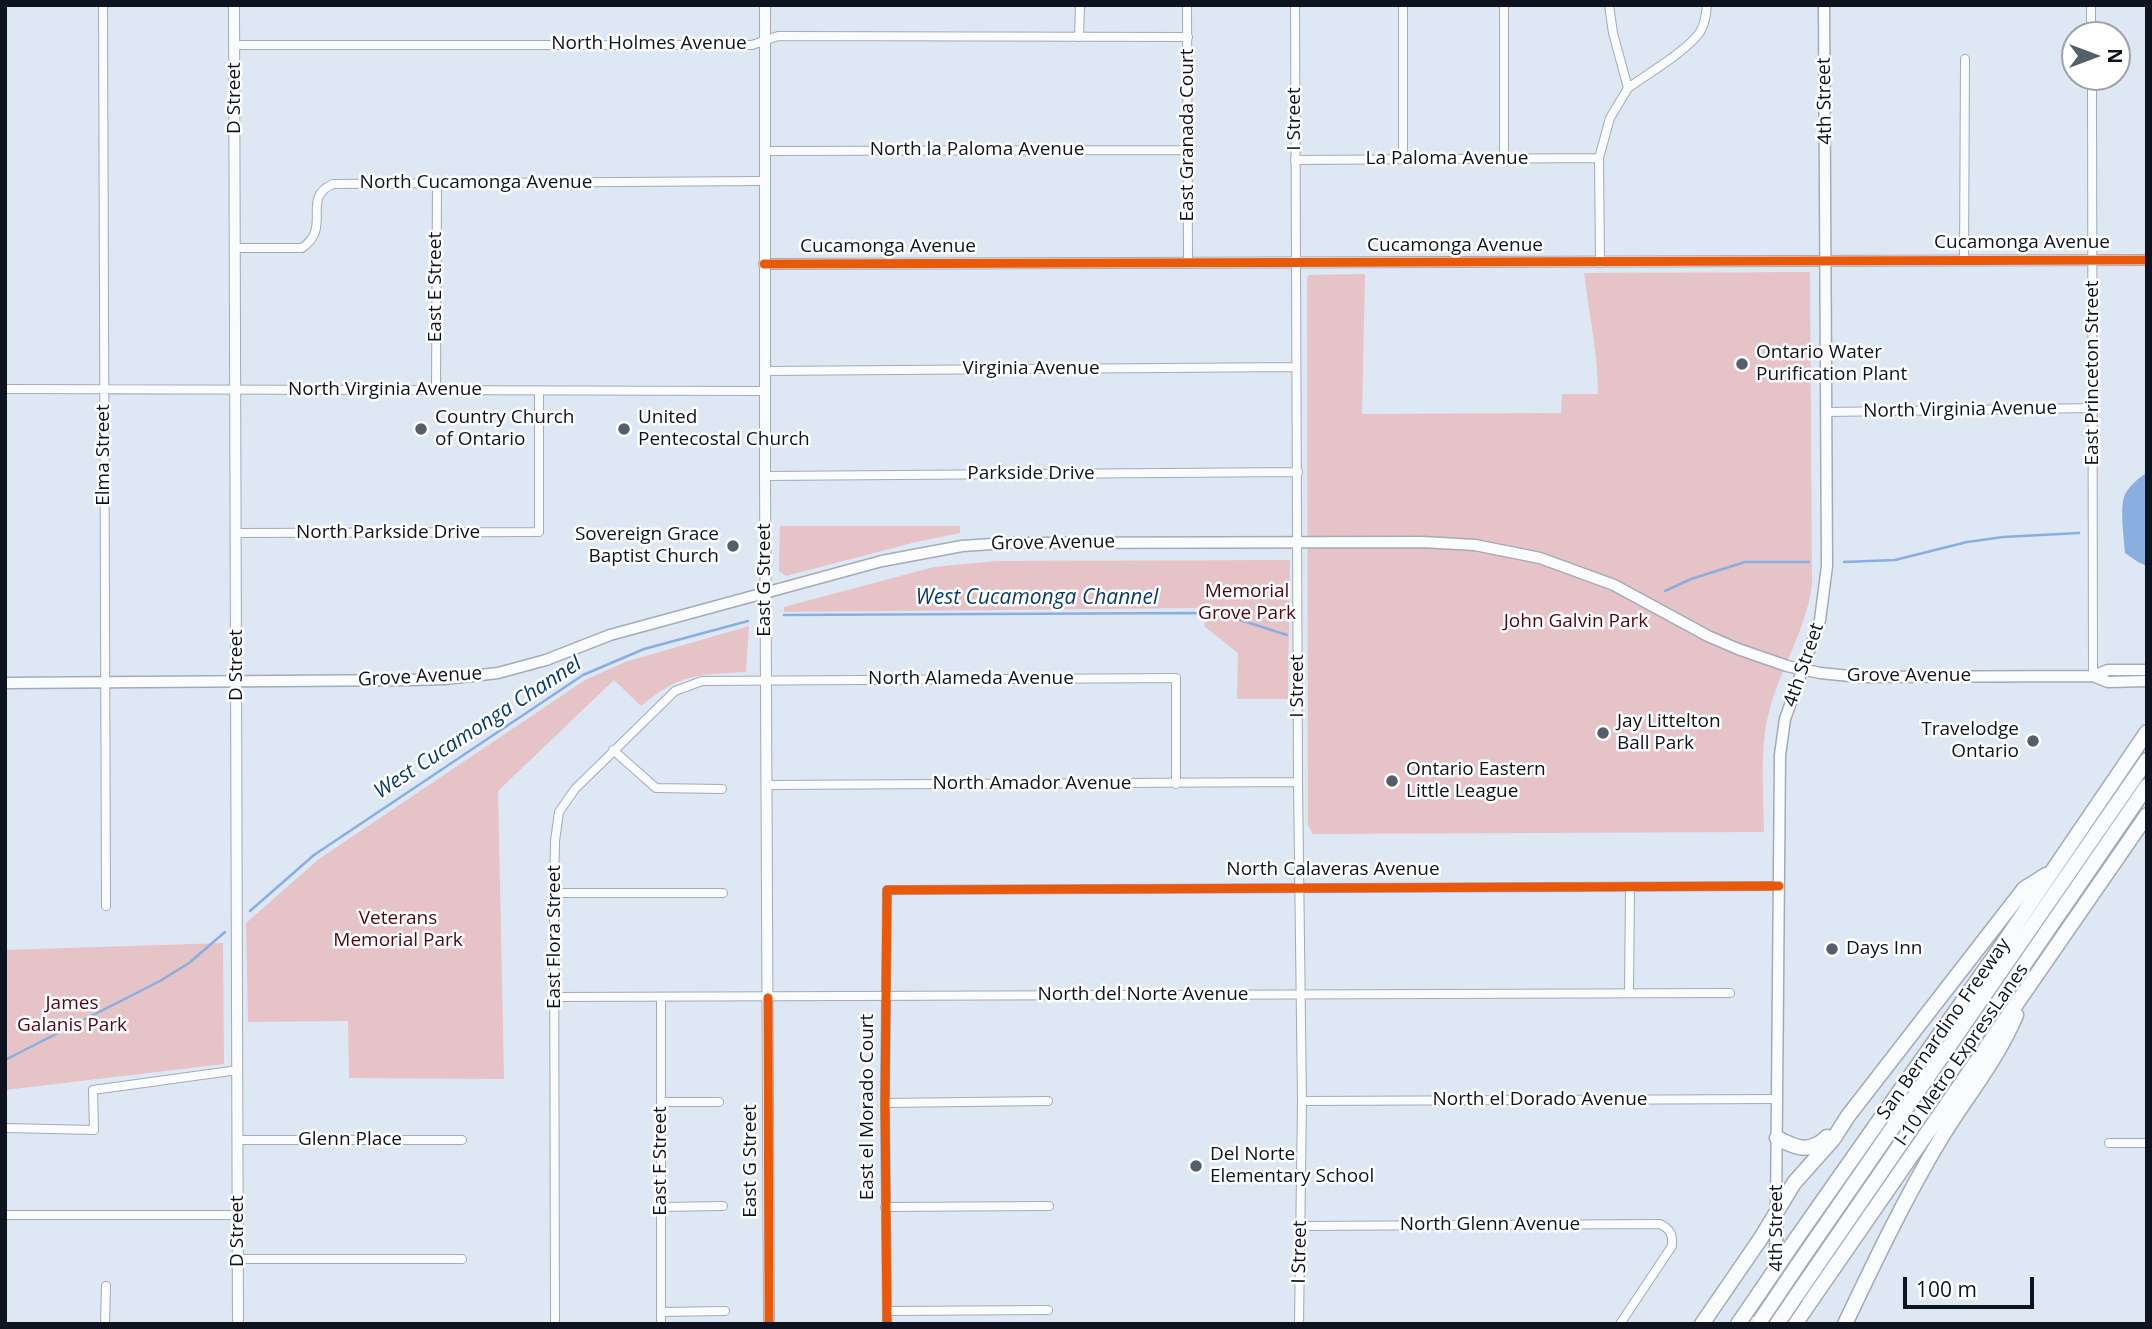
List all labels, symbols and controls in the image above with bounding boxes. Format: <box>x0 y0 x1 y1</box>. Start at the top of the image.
north arrow <box>2061 21 2131 91</box>
street label: North Holmes Avenue <box>551 33 747 55</box>
text: N <box>2102 48 2128 64</box>
street label: East Granada Court <box>1177 49 1199 221</box>
street label: 4th Street <box>1813 57 1837 145</box>
street label: D Street <box>224 62 246 134</box>
street label: I Street <box>1284 87 1306 151</box>
street label: North la Paloma Avenue <box>870 139 1084 161</box>
street label: La Paloma Avenue <box>1366 148 1528 170</box>
street label: North Cucamonga Avenue <box>360 172 592 194</box>
street label: East E Street <box>425 232 447 342</box>
street label: Cucamonga Avenue <box>1934 232 2110 254</box>
street label: Cucamonga Avenue <box>1367 235 1543 257</box>
street label: Cucamonga Avenue <box>800 236 976 258</box>
street label: East Princeton Street <box>2082 280 2104 466</box>
place label: Ontario Water Purification Plant <box>1756 342 1907 386</box>
marker: Ontario Water Purification Plant <box>1734 356 1750 372</box>
street label: Virginia Avenue <box>962 358 1100 380</box>
street label: North Virginia Avenue <box>288 379 482 401</box>
street label: North Virginia Avenue <box>1863 397 2057 423</box>
street label: Elma Street <box>93 404 115 506</box>
place label: Country Church of Ontario <box>435 407 574 451</box>
place label: United Pentecostal Church <box>638 407 810 451</box>
marker: Country Church of Ontario <box>413 421 429 437</box>
marker: United Pentecostal Church <box>616 421 632 437</box>
street label: Parkside Drive <box>967 463 1095 485</box>
street label: North Parkside Drive <box>296 522 480 544</box>
street label: East G Street <box>754 523 776 637</box>
place label: Sovereign Grace Baptist Church <box>575 524 719 568</box>
street label: Grove Avenue <box>991 531 1115 555</box>
marker: Sovereign Grace Baptist Church <box>725 538 741 554</box>
park label: Memorial Grove Park <box>1198 581 1296 625</box>
water label: West Cucamonga Channel <box>916 585 1158 611</box>
park label: John Galvin Park <box>1504 611 1648 633</box>
street label: 4th Street <box>1779 620 1829 710</box>
street label: D Street <box>226 629 248 701</box>
water label: West Cucamonga Channel <box>370 651 586 805</box>
street label: I Street <box>1287 654 1309 718</box>
street label: Grove Avenue <box>357 662 483 692</box>
street label: Grove Avenue <box>1847 665 1971 687</box>
street label: North Alameda Avenue <box>868 668 1074 690</box>
place label: Jay Littelton Ball Park <box>1617 711 1721 755</box>
place label: Travelodge Ontario <box>1921 719 2019 763</box>
marker: Jay Littelton Ball Park <box>1595 725 1611 741</box>
marker: Travelodge Ontario <box>2025 733 2041 749</box>
place label: Ontario Eastern Little League <box>1406 759 1546 803</box>
street label: North Amador Avenue <box>933 773 1131 795</box>
marker: Ontario Eastern Little League <box>1384 773 1400 789</box>
street label: North Calaveras Avenue <box>1226 859 1440 881</box>
street label: East Flora Street <box>544 865 566 1009</box>
park label: Veterans Memorial Park <box>333 908 463 952</box>
street label: San Bernardino Freeway <box>1873 934 2015 1124</box>
place label: Days Inn <box>1846 938 1922 960</box>
marker: Days Inn <box>1824 941 1840 957</box>
street label: I-10 Metro ExpressLanes <box>1890 959 2034 1151</box>
street label: North del Norte Avenue <box>1038 984 1248 1006</box>
park label: James Galanis Park <box>17 993 127 1037</box>
street label: East el Morado Court <box>857 1014 879 1200</box>
street label: North el Dorado Avenue <box>1433 1089 1647 1111</box>
street label: East G Street <box>740 1104 762 1218</box>
street label: East F Street <box>650 1106 672 1216</box>
street label: Glenn Place <box>298 1129 402 1151</box>
place label: Del Norte Elementary School <box>1210 1144 1374 1188</box>
marker: Del Norte Elementary School <box>1188 1158 1204 1174</box>
street label: 4th Street <box>1766 1184 1788 1272</box>
street label: D Street <box>227 1195 249 1267</box>
street label: North Glenn Avenue <box>1400 1214 1580 1236</box>
street label: I Street <box>1288 1220 1312 1284</box>
scale bar <box>1907 1262 2038 1306</box>
text: 100 m <box>1916 1275 1977 1303</box>

